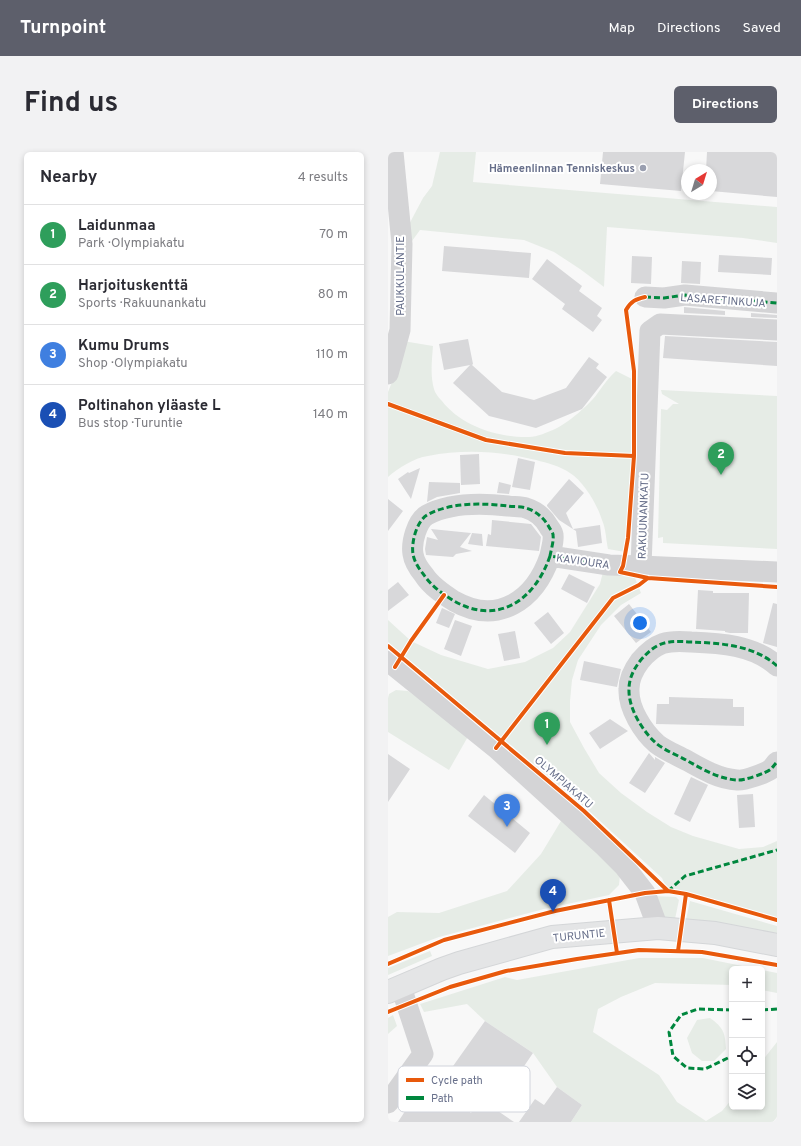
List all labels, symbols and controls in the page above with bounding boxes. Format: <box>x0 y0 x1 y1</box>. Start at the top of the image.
text: Turnpoint <box>20 16 106 40</box>
text: Map <box>609 20 635 37</box>
text: Directions <box>657 20 721 37</box>
text: Saved <box>743 20 781 37</box>
text: Find us <box>24 86 118 122</box>
button: Directions <box>674 86 777 123</box>
place label: Hämeenlinnan Tenniskeskus <box>489 162 635 176</box>
marker: Hämeenlinnan Tenniskeskus <box>638 163 648 173</box>
north arrow <box>681 164 717 200</box>
text: Nearby <box>40 167 97 189</box>
text: 4 results <box>298 170 348 186</box>
text: Laidunmaa <box>78 217 156 236</box>
text: 1 <box>50 227 56 243</box>
text: 70 m <box>319 227 348 243</box>
text: Park · Olympiakatu <box>78 236 185 252</box>
street label: PAUKKULANTIE <box>394 236 408 316</box>
text: Harjoituskenttä <box>78 277 188 296</box>
text: 2 <box>49 287 57 303</box>
text: 80 m <box>318 287 348 303</box>
street label: LASARETINKUJA <box>680 291 766 311</box>
text: Sports · Rakuunankatu <box>78 296 206 312</box>
text: Kumu Drums <box>78 337 169 356</box>
text: 3 <box>49 347 57 363</box>
text: 110 m <box>316 347 348 363</box>
text: Shop · Olympiakatu <box>78 356 188 372</box>
text: Poltinahon yläaste L <box>78 397 220 416</box>
text: 4 <box>49 407 57 423</box>
text: 140 m <box>313 407 348 423</box>
text: Bus stop · Turuntie <box>78 416 183 432</box>
pin: 2 <box>708 442 734 475</box>
street label: RAKUUNANKATU <box>635 473 653 559</box>
street label: KAVIOURA <box>555 551 611 573</box>
your location <box>630 613 650 633</box>
pin: 1 <box>534 712 560 745</box>
street label: OLYMPIAKATU <box>531 753 596 812</box>
pin: 3 <box>494 794 520 827</box>
pin: 4 <box>540 879 566 912</box>
street label: TURUNTIE <box>552 926 606 946</box>
map controls <box>729 966 765 1110</box>
button: + <box>729 966 765 1002</box>
button: − <box>729 1002 765 1038</box>
button: locate <box>729 1038 765 1074</box>
legend <box>398 1066 530 1112</box>
text: Cycle path <box>431 1074 483 1088</box>
button: layers <box>729 1074 765 1110</box>
text: Path <box>431 1092 453 1106</box>

